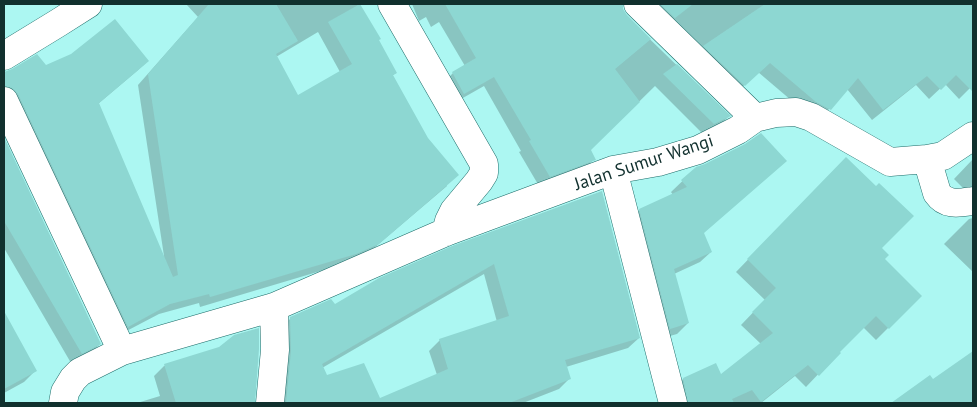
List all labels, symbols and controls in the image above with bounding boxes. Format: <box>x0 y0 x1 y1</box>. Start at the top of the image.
street label: Jalan Sumur Wangi <box>572 130 716 196</box>

